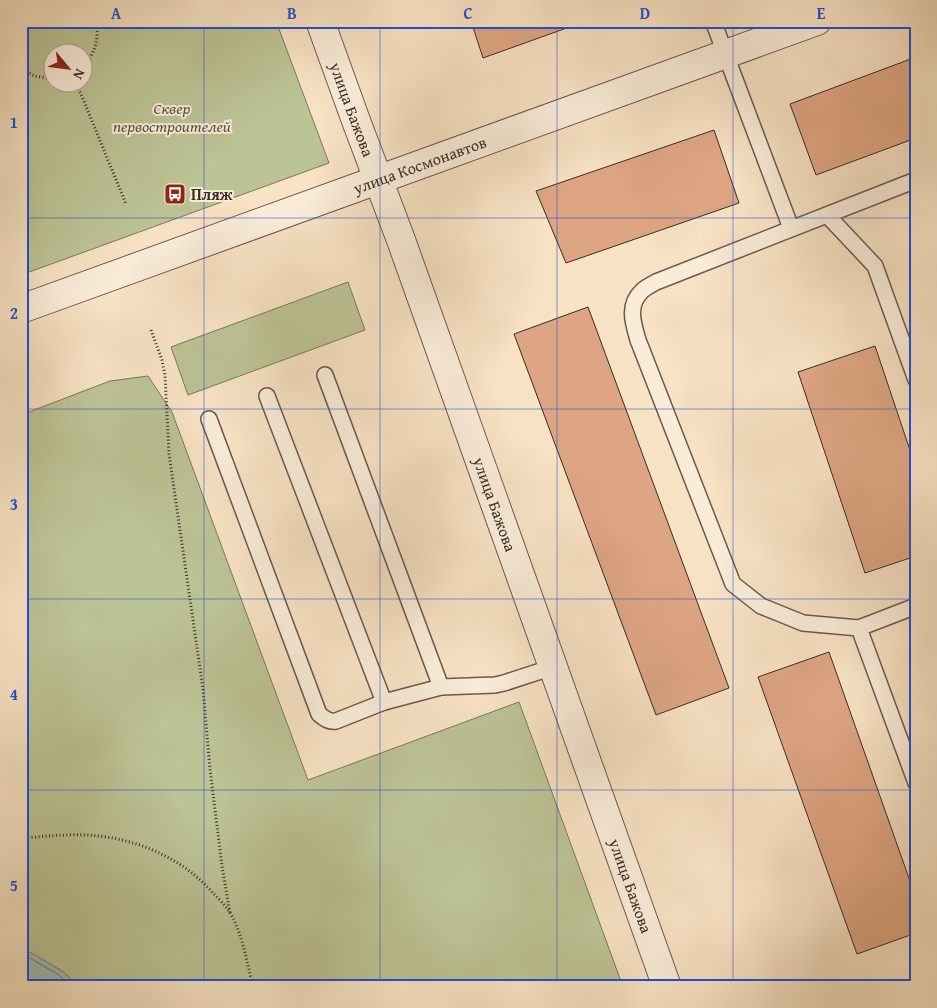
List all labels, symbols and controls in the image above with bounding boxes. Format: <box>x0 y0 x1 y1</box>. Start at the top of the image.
text: A <box>111 1 122 25</box>
text: B <box>287 1 297 25</box>
text: C <box>463 1 473 25</box>
text: D <box>640 1 650 25</box>
text: E <box>817 1 826 25</box>
north arrow <box>42 42 92 92</box>
street label: улица Бажова <box>324 58 381 160</box>
text: N <box>68 65 90 84</box>
park label: Сквер первостроителей <box>113 96 231 138</box>
text: 1 <box>10 110 18 134</box>
street label: улица Космонавтов <box>349 130 490 200</box>
bus stop icon: Пляж <box>163 182 187 206</box>
place label: Пляж <box>191 182 233 206</box>
text: 2 <box>10 301 18 325</box>
street label: улица Бажова <box>467 453 523 555</box>
text: 3 <box>10 492 18 516</box>
text: 4 <box>10 682 18 706</box>
street label: улица Бажова <box>603 834 659 937</box>
text: 5 <box>10 873 18 897</box>

